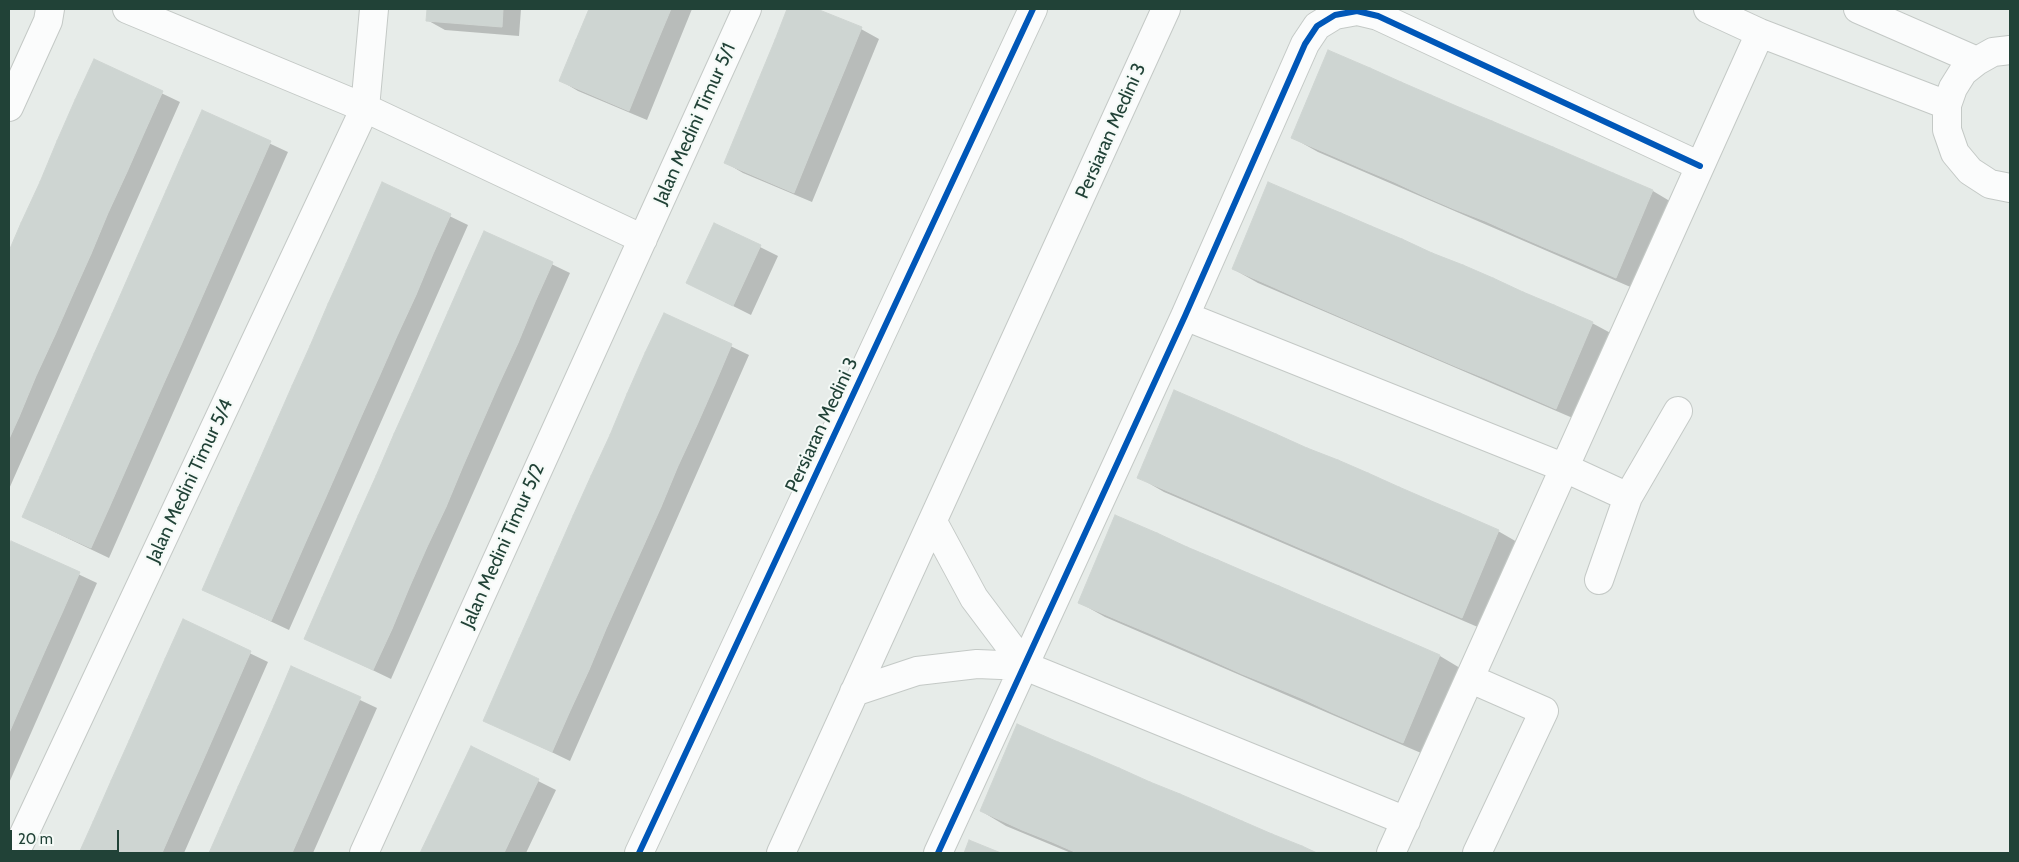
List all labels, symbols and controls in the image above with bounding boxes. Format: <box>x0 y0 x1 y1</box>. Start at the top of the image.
street label: Jalan Medini Timur 5/1 <box>649 40 741 208</box>
street label: Persiaran Medini 3 <box>1071 60 1151 202</box>
street label: Persiaran Medini 3 <box>781 354 863 496</box>
street label: Jalan Medini Timur 5/4 <box>142 395 238 567</box>
street label: Jalan Medini Timur 5/2 <box>456 460 550 632</box>
scale bar <box>12 820 121 852</box>
text: 20 m <box>18 830 53 848</box>

